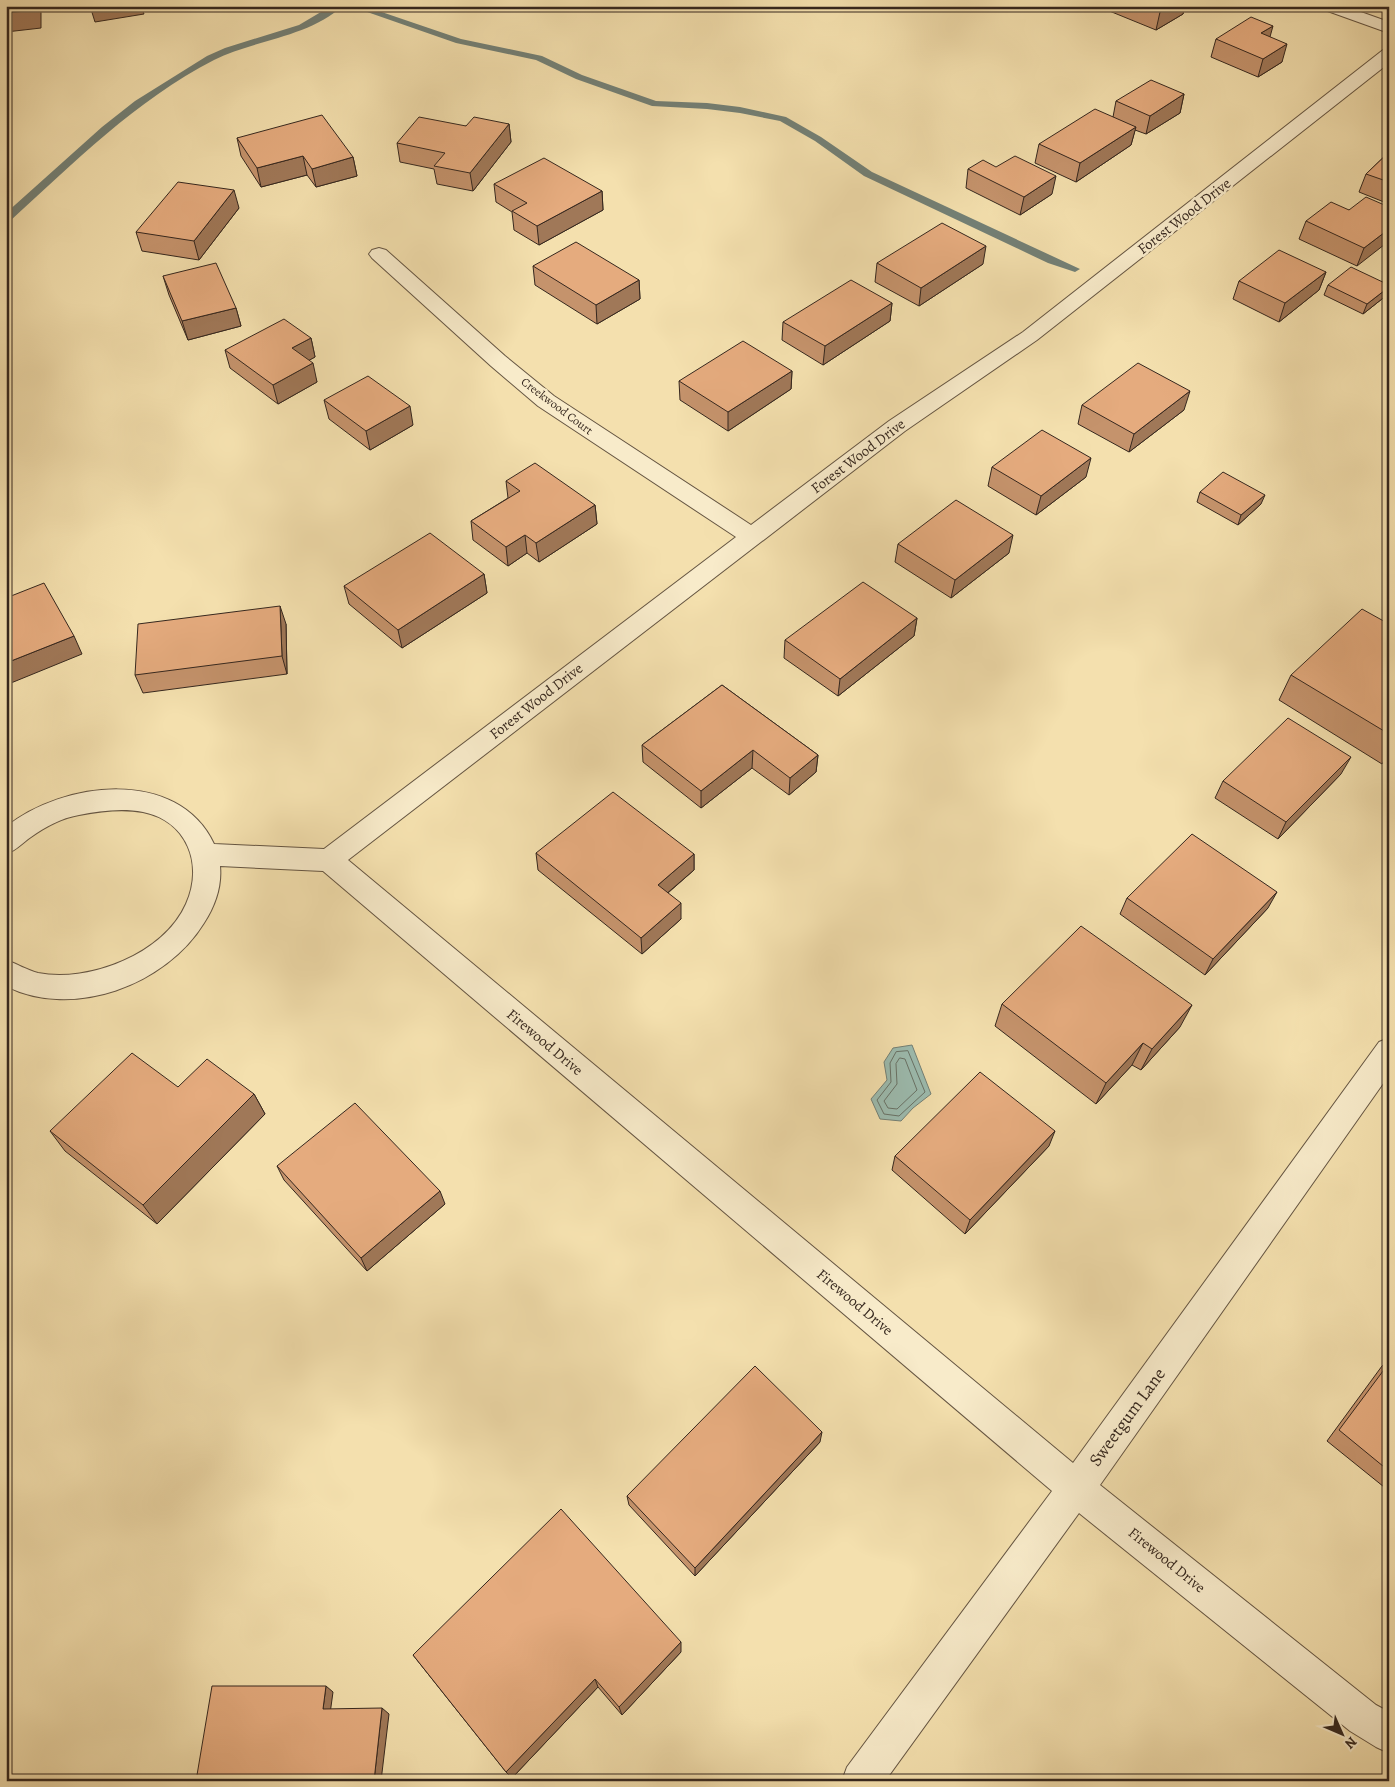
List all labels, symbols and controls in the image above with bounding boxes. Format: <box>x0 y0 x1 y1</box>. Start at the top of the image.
street label: Forest Wood Drive <box>1133 173 1235 259</box>
street label: Creekwood Court <box>518 374 596 438</box>
street label: Forest Wood Drive <box>807 414 909 498</box>
street label: Forest Wood Drive <box>485 658 587 744</box>
street label: Firewood Drive <box>503 1004 588 1080</box>
street label: Firewood Drive <box>813 1264 898 1340</box>
street label: Sweetgum Lane <box>1083 1363 1171 1471</box>
street label: Firewood Drive <box>1124 1523 1210 1597</box>
north arrow <box>1318 1710 1368 1760</box>
text: N <box>1341 1733 1361 1753</box>

